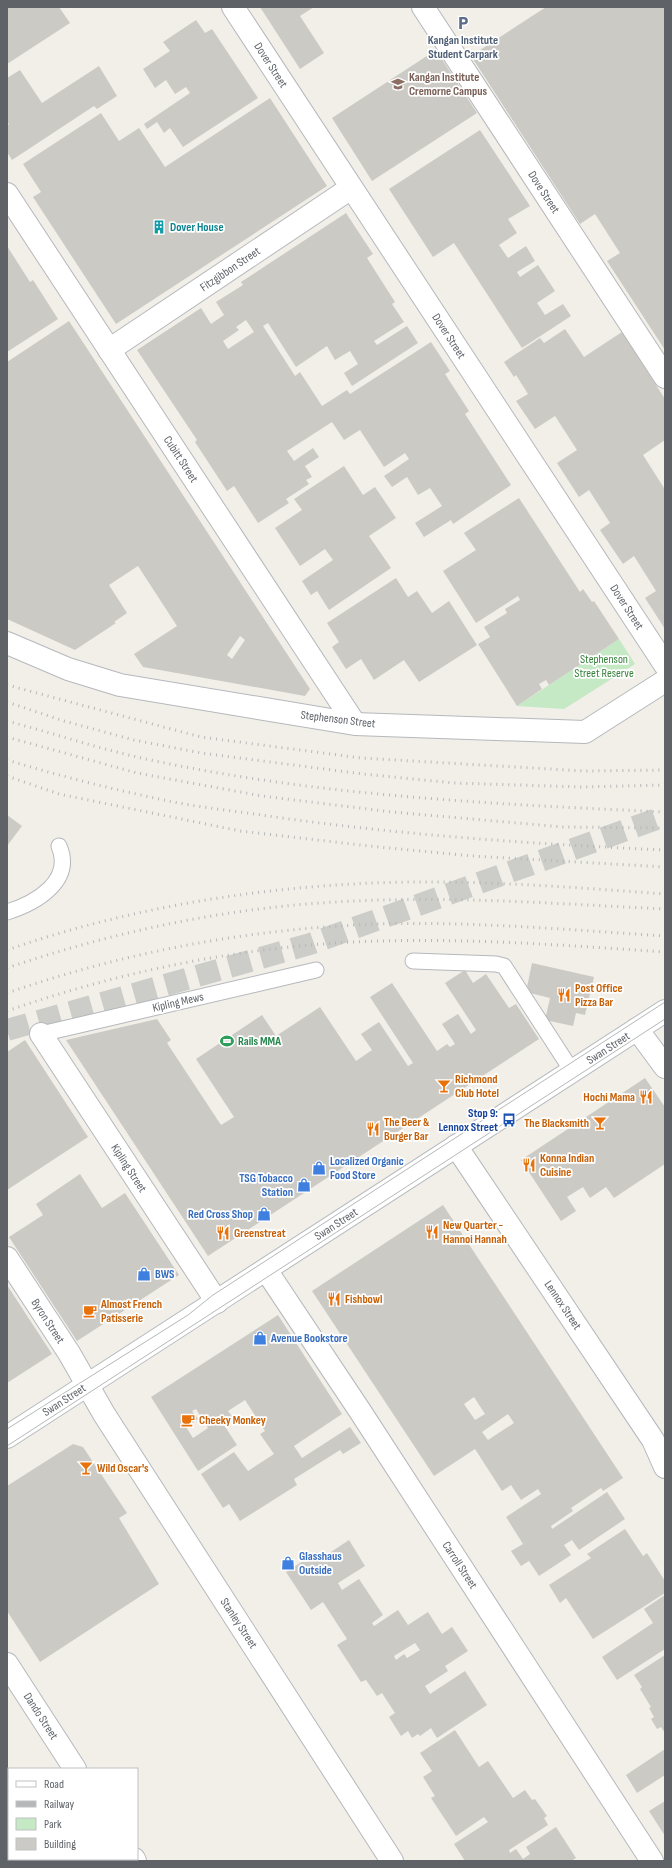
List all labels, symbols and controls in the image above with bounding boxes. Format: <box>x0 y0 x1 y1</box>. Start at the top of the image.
parking icon: Kangan Institute Student Carpark <box>455 15 471 31</box>
place label: Kangan Institute Student Carpark <box>428 33 498 62</box>
street label: Dover Street <box>250 40 291 91</box>
place label: Kangan Institute Cremorne Campus <box>409 70 487 99</box>
school or university icon: Kangan Institute Cremorne Campus <box>390 76 406 92</box>
street label: Dove Street <box>524 168 563 217</box>
building icon: Dover House <box>151 219 167 235</box>
place label: Dover House <box>170 220 224 235</box>
street label: Fitzgibbon Street <box>197 244 263 295</box>
street label: Dover Street <box>428 311 469 362</box>
street label: Cubitt Street <box>160 433 201 486</box>
street label: Dover Street <box>606 582 647 633</box>
park label: Stephenson Street Reserve <box>574 652 634 681</box>
street label: Stephenson Street <box>300 707 377 732</box>
place label: Post Office Pizza Bar <box>575 981 623 1010</box>
restaurant icon: Post Office Pizza Bar <box>556 987 572 1003</box>
street label: Kipling Mews <box>151 989 205 1016</box>
street label: Swan Street <box>584 1029 633 1068</box>
sports icon: Rails MMA <box>219 1033 235 1049</box>
place label: Rails MMA <box>238 1034 281 1049</box>
place label: Richmond Club Hotel <box>455 1072 499 1101</box>
bar icon: Richmond Club Hotel <box>436 1078 452 1094</box>
restaurant icon: Hochi Mama <box>638 1089 654 1105</box>
place label: Hochi Mama <box>583 1090 635 1105</box>
place label: Stop 9: Lennox Street <box>438 1106 498 1135</box>
bus stop icon: Stop 9: Lennox Street <box>501 1112 517 1128</box>
place label: The Beer & Burger Bar <box>384 1115 430 1144</box>
bar icon: The Blacksmith <box>592 1115 608 1131</box>
place label: The Blacksmith <box>524 1116 589 1131</box>
restaurant icon: The Beer & Burger Bar <box>365 1121 381 1137</box>
street label: Kipling Street <box>107 1141 150 1196</box>
place label: Konna Indian Cuisine <box>540 1151 594 1180</box>
place label: Localized Organic Food Store <box>330 1154 404 1183</box>
restaurant icon: Konna Indian Cuisine <box>521 1157 537 1173</box>
shop icon: Localized Organic Food Store <box>311 1160 327 1176</box>
place label: TSG Tobacco Station <box>239 1171 293 1200</box>
shop icon: TSG Tobacco Station <box>296 1177 312 1193</box>
street label: Swan Street <box>312 1205 361 1244</box>
shop icon: Red Cross Shop <box>256 1206 272 1222</box>
place label: Red Cross Shop <box>188 1207 253 1222</box>
place label: New Quarter - Hannoi Hannah <box>443 1218 507 1247</box>
restaurant icon: New Quarter - Hannoi Hannah <box>424 1224 440 1240</box>
restaurant icon: Greenstreat <box>215 1225 231 1241</box>
place label: Greenstreat <box>234 1226 286 1241</box>
shop icon: BWS <box>136 1266 152 1282</box>
place label: BWS <box>155 1267 175 1282</box>
street label: Lennox Street <box>541 1278 585 1333</box>
restaurant icon: Fishbowl <box>326 1291 342 1307</box>
place label: Fishbowl <box>345 1292 382 1307</box>
street label: Byron Street <box>28 1296 68 1347</box>
place label: Almost French Patisserie <box>100 1297 162 1326</box>
cafe icon: Almost French Patisserie <box>82 1303 98 1319</box>
shop icon: Avenue Bookstore <box>252 1330 268 1346</box>
place label: Avenue Bookstore <box>270 1331 348 1346</box>
street label: Swan Street <box>40 1381 89 1420</box>
cafe icon: Cheeky Monkey <box>180 1412 196 1428</box>
place label: Cheeky Monkey <box>199 1413 266 1428</box>
bar icon: Wild Oscar's <box>78 1460 94 1476</box>
place label: Wild Oscar's <box>97 1461 149 1476</box>
street label: Carroll Street <box>439 1539 481 1592</box>
place label: Glasshaus Outside <box>299 1549 342 1578</box>
shop icon: Glasshaus Outside <box>280 1555 296 1571</box>
street label: Stanley Street <box>217 1595 261 1652</box>
street label: Dando Street <box>20 1690 61 1743</box>
legend <box>8 1768 138 1860</box>
text: Road <box>44 1777 64 1792</box>
text: Railway <box>44 1797 75 1812</box>
text: Park <box>44 1817 62 1832</box>
text: Building <box>44 1837 76 1852</box>

